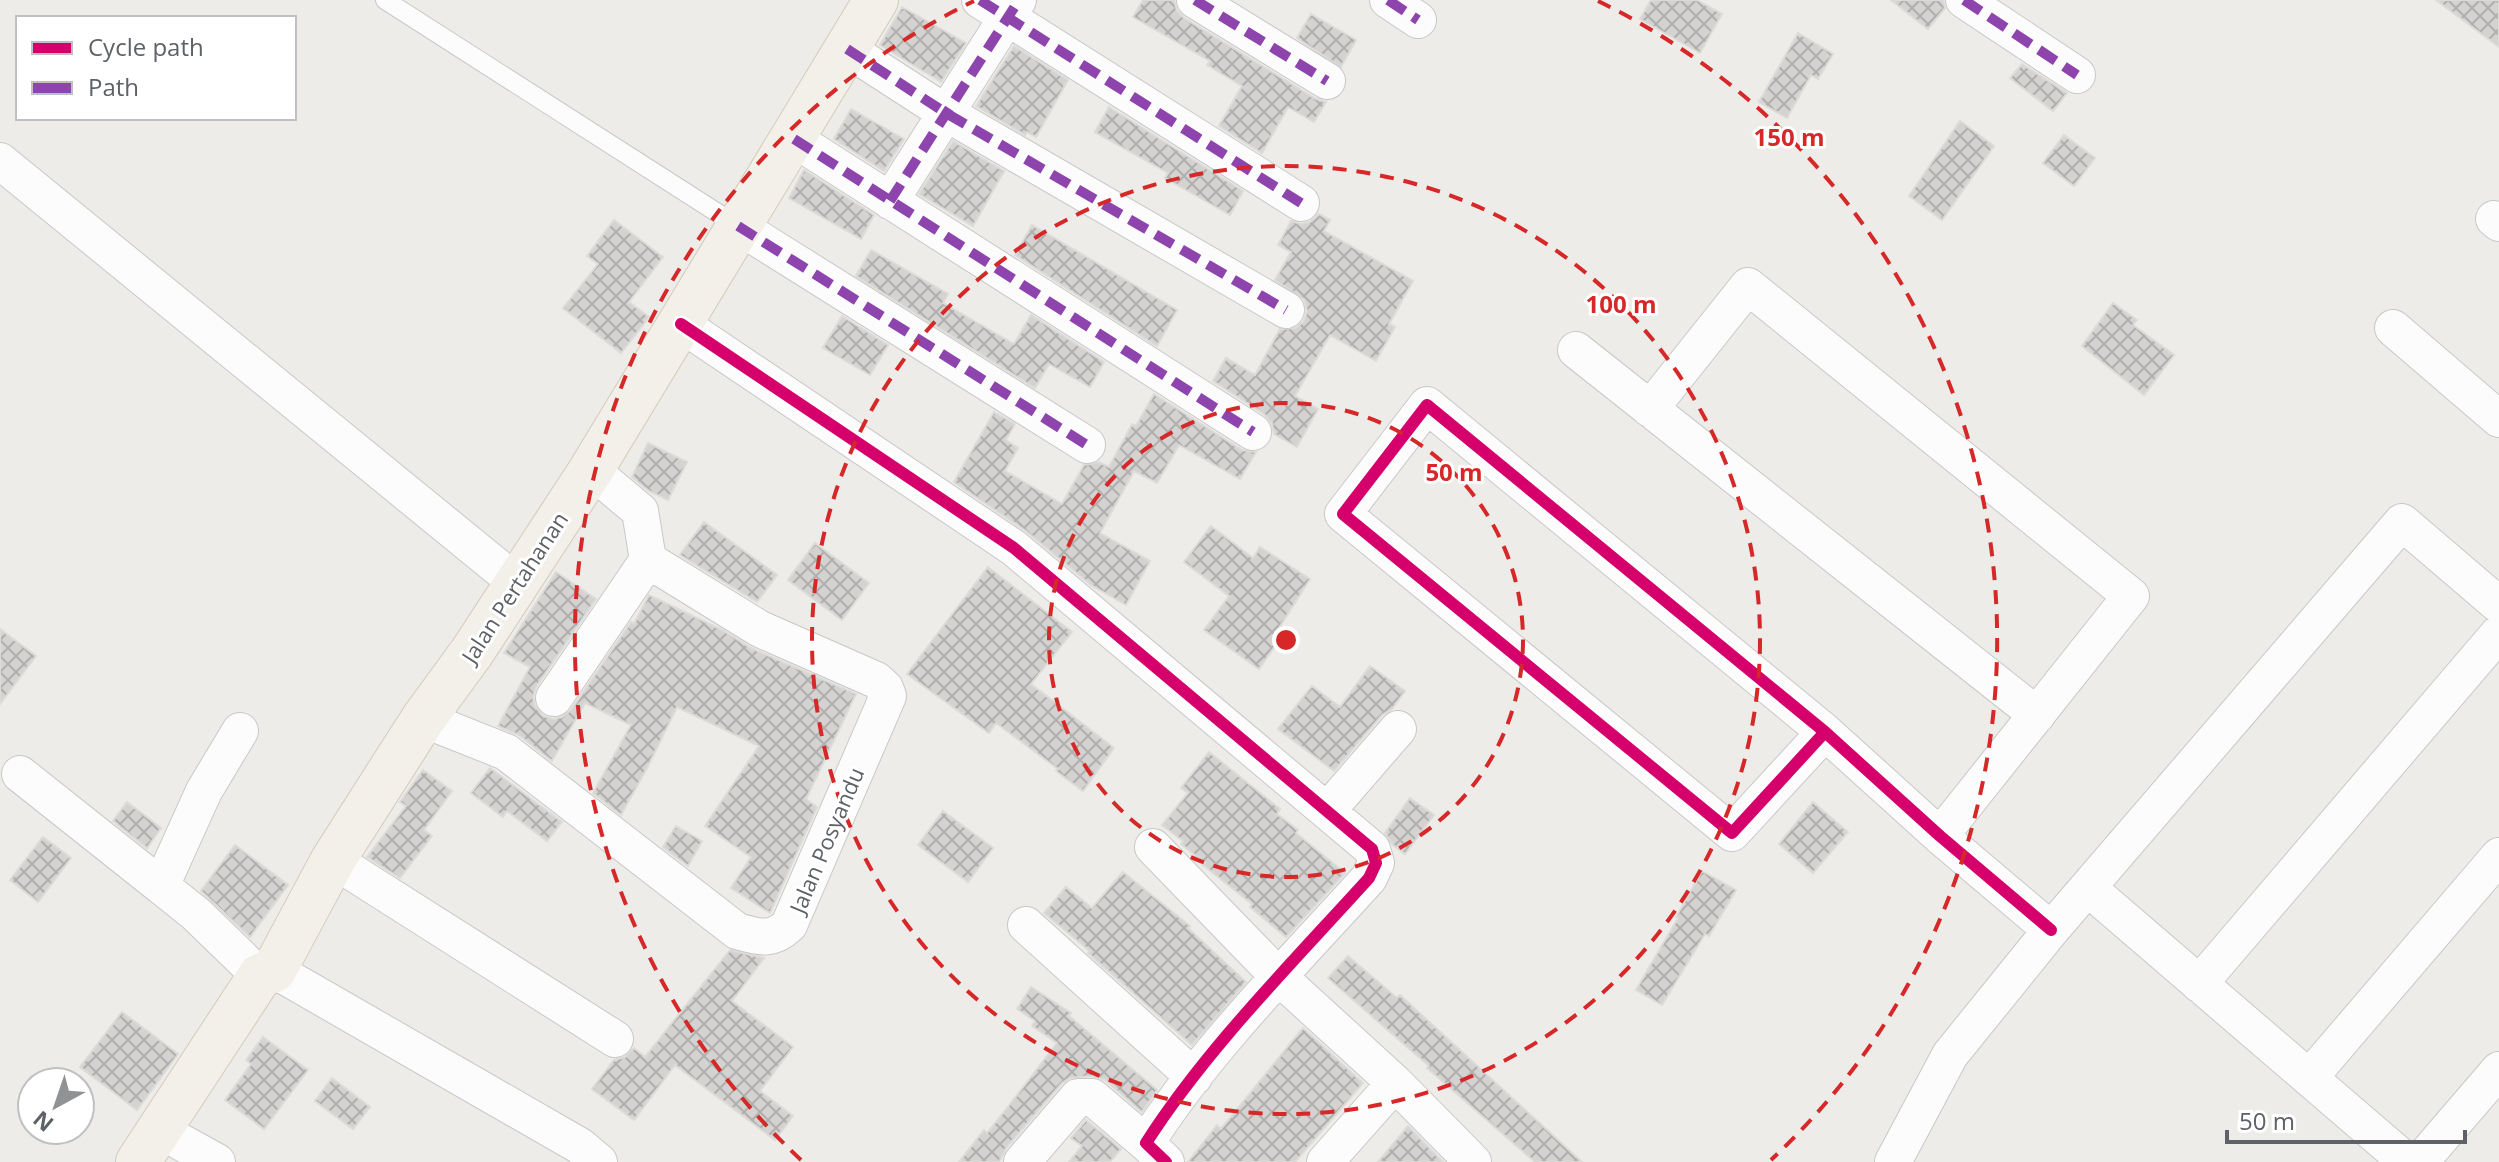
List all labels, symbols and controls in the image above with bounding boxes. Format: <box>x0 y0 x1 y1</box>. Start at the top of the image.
legend <box>16 16 296 120</box>
text: Cycle path <box>88 30 204 63</box>
text: Path <box>88 70 139 103</box>
text: 150 m <box>1754 120 1824 153</box>
text: 100 m <box>1586 287 1656 320</box>
text: 50 m <box>1425 455 1483 488</box>
street label: Jalan Pertahanan <box>453 506 574 670</box>
centre of rings <box>1272 626 1300 654</box>
street label: Jalan Posyandu <box>781 762 870 919</box>
north arrow <box>16 1066 96 1146</box>
scale bar <box>2227 1094 2465 1144</box>
text: 50 m <box>2239 1104 2295 1137</box>
text: N <box>26 1105 59 1139</box>

